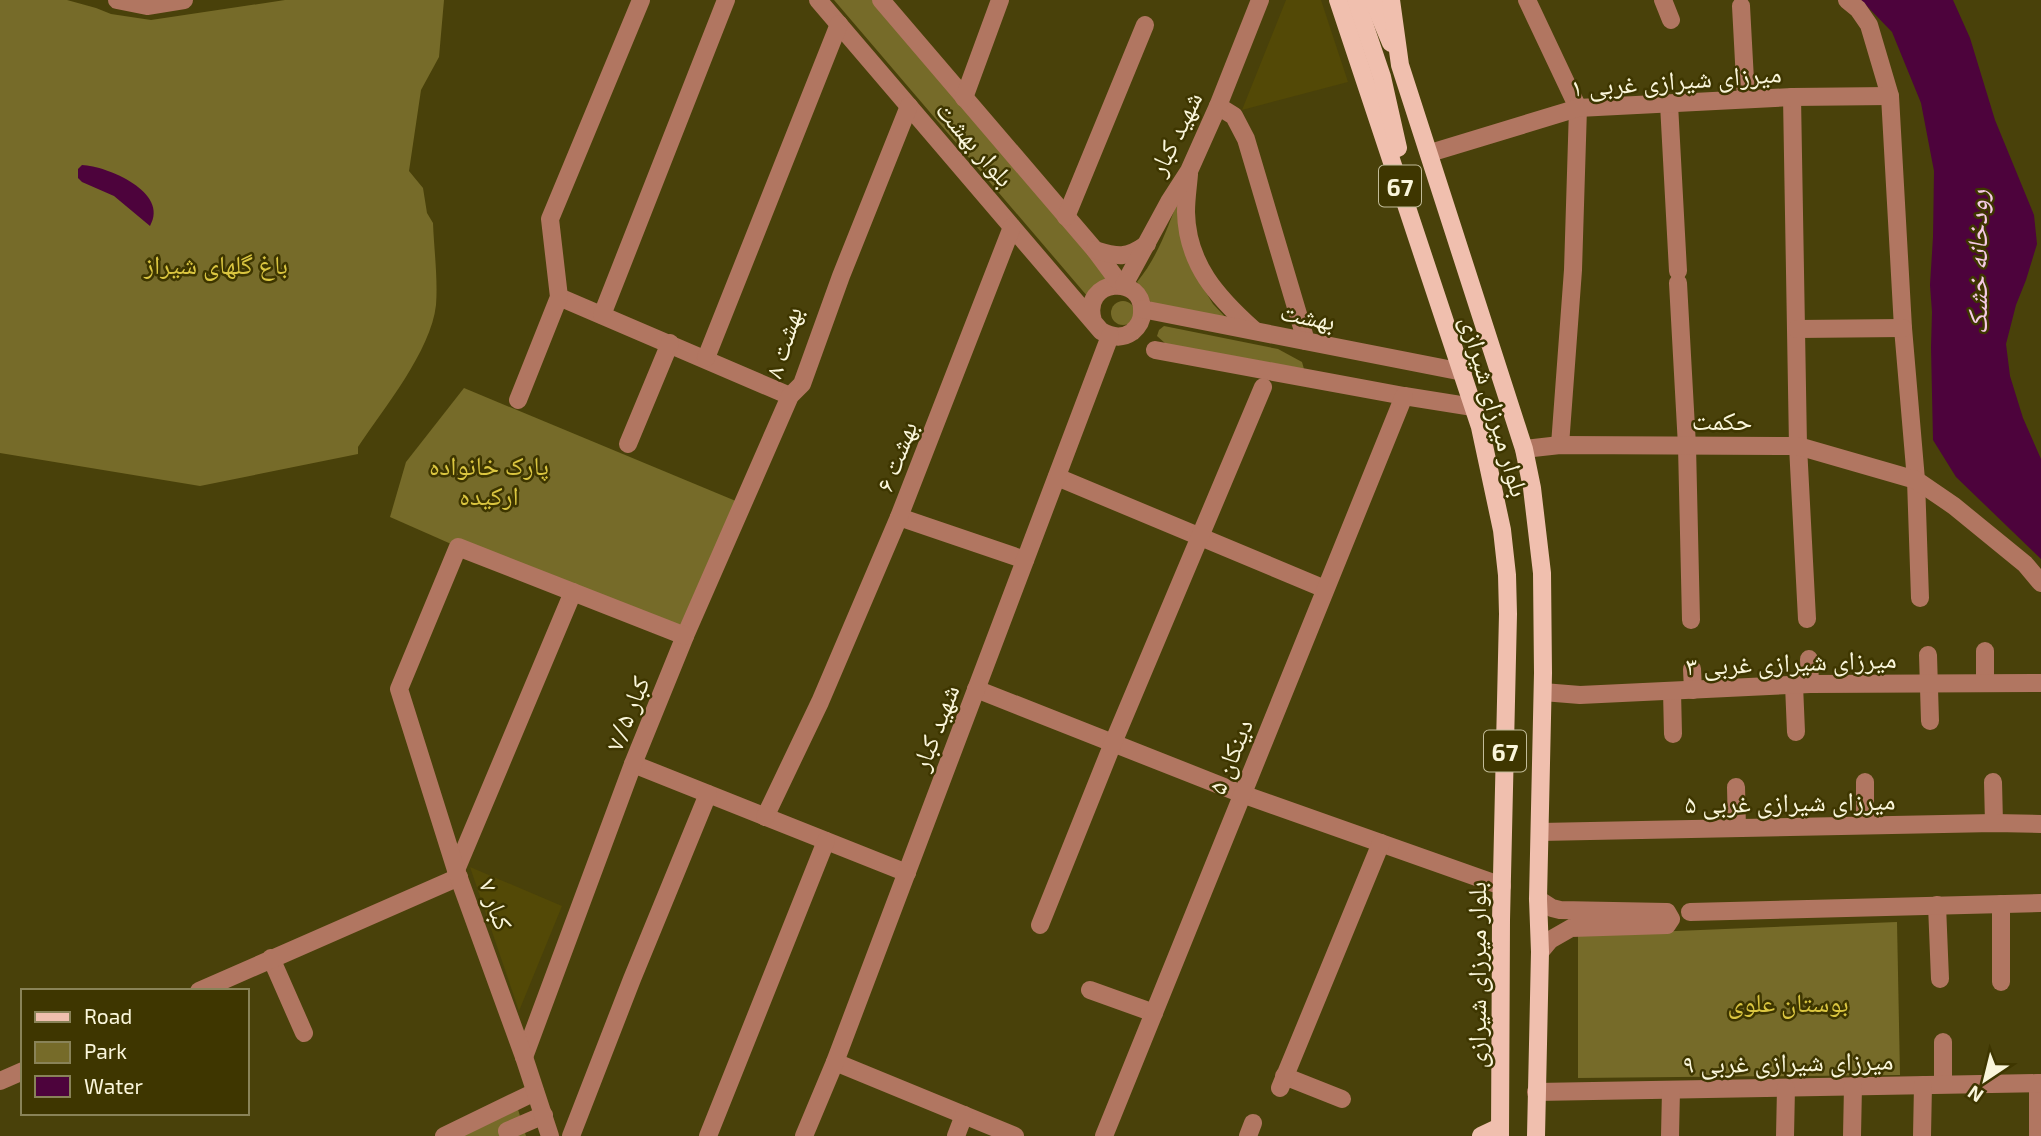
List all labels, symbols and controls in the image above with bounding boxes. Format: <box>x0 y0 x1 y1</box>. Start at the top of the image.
street label: ۱ میرزای شیرازی غربی <box>1570 56 1782 104</box>
street label: شهید کبار <box>1140 86 1208 181</box>
street label: بلوار بهشت <box>930 94 1022 193</box>
road number: 67 <box>1379 166 1421 206</box>
water label: رودخانه خشک <box>1959 189 1993 335</box>
park label: باغ گلهای شیراز <box>143 248 288 281</box>
street label: بهشت <box>1278 294 1338 336</box>
street label: ۸ بهشت <box>757 303 808 382</box>
street label: بلوار میرزای شیرازی <box>1453 312 1537 501</box>
street label: حکمت <box>1692 404 1752 435</box>
street label: ۶ بهشت <box>867 416 923 496</box>
park label: پارک خانواده ارکیده <box>429 449 549 510</box>
street label: ۳ میرزای شیرازی غربی <box>1685 642 1897 682</box>
street label: ۷/۵ کبار <box>597 671 656 755</box>
street label: شهید کبار <box>903 680 965 776</box>
street label: ۵ دینکان <box>1200 714 1260 799</box>
road number: 67 <box>1484 730 1526 772</box>
street label: ۵ میرزای شیرازی غربی <box>1684 784 1896 820</box>
street label: ۷ کبار <box>473 874 521 934</box>
street label: بلوار میرزای شیرازی <box>1460 882 1493 1068</box>
park label: بوستان علوی <box>1727 986 1849 1019</box>
legend <box>21 989 248 1115</box>
text: Road <box>84 1003 132 1028</box>
text: Park <box>84 1038 127 1063</box>
street label: میرزای شیرازی غربی ۹ <box>1682 1044 1894 1080</box>
north arrow <box>1950 1045 2020 1115</box>
text: Water <box>84 1073 143 1098</box>
text: N <box>1963 1081 1987 1108</box>

